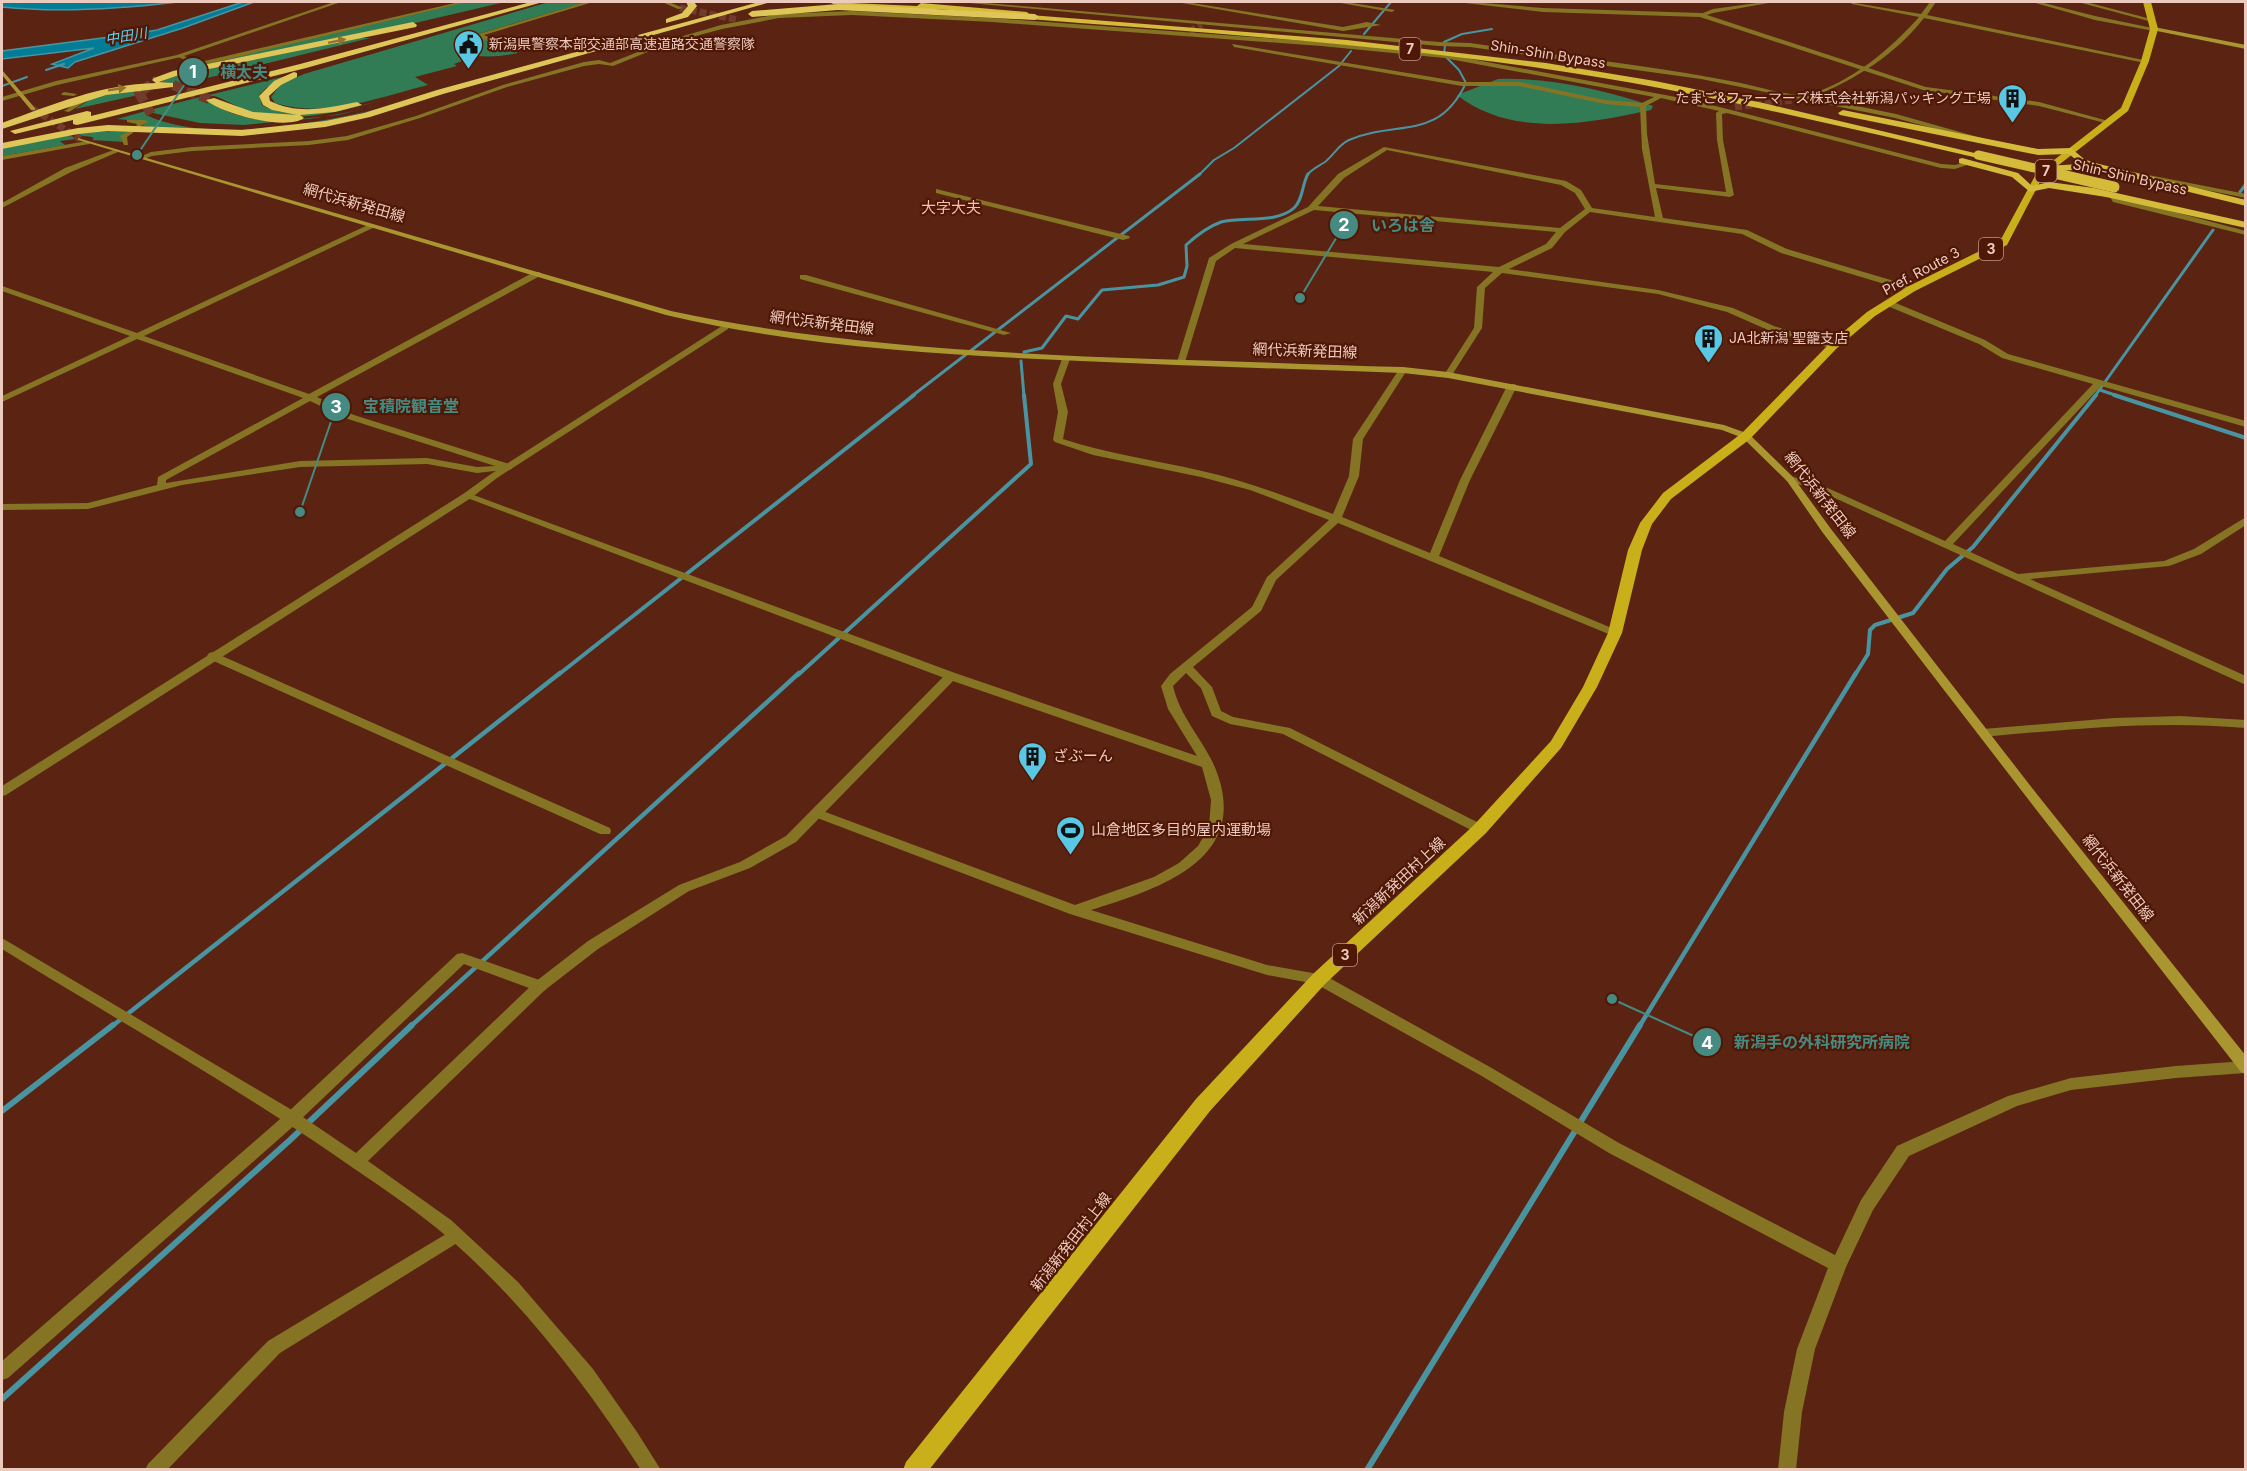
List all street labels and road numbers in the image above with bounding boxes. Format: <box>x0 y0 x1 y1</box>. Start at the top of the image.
street label: Shin-Shin Bypass <box>1489 36 1607 71</box>
road number: 7 <box>1400 38 1420 60</box>
street label: Shin-Shin Bypass <box>2071 155 2189 198</box>
road number: 7 <box>2036 160 2056 182</box>
street label: 網代浜新発田線 <box>301 179 407 226</box>
road number: 3 <box>1979 238 2003 260</box>
street label: Pref. Route 3 <box>1879 243 1962 298</box>
street label: 網代浜新発田線 <box>769 307 875 338</box>
street label: 網代浜新発田線 <box>1252 339 1358 362</box>
street label: 網代浜新発田線 <box>1781 447 1860 542</box>
street label: 網代浜新発田線 <box>2079 830 2158 925</box>
street label: 新潟新発田村上線 <box>1348 833 1449 929</box>
road number: 3 <box>1333 944 1357 966</box>
street label: 新潟新発田村上線 <box>1026 1189 1115 1295</box>

